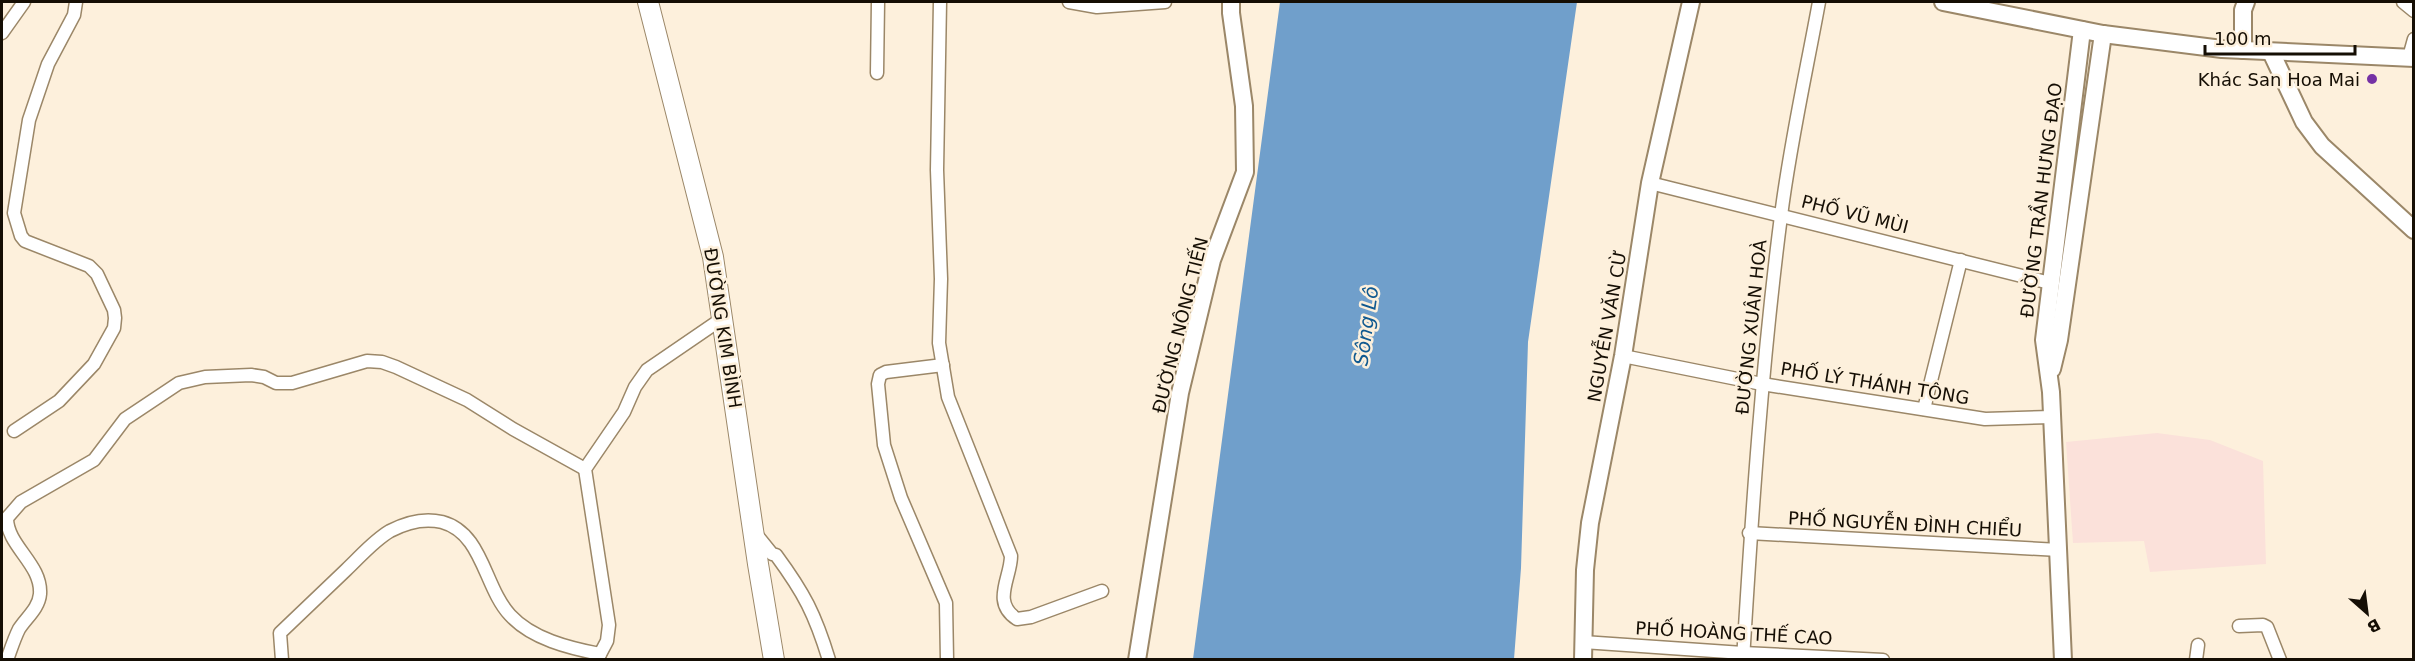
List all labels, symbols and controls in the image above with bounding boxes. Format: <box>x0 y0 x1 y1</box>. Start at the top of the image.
scale bar <box>2205 18 2355 56</box>
text: 100 m <box>2214 28 2272 49</box>
place label: Khác San Hoa Mai <box>2198 69 2360 90</box>
marker: Khác San Hoa Mai <box>2365 72 2379 86</box>
street label: ĐƯỜNG TRẦN HƯNG ĐẠO <box>2014 81 2066 319</box>
street label: PHỐ VŨ MÙI <box>1799 189 1911 237</box>
street label: ĐƯỜNG NÔNG TIẾN <box>1146 234 1212 415</box>
street label: ĐƯỜNG XUÂN HOÀ <box>1731 238 1771 415</box>
street label: ĐƯỜNG KIM BÌNH <box>700 246 746 410</box>
street label: NGUYỄN VĂN CỪ <box>1581 248 1631 404</box>
water label: Sông Lô <box>1349 285 1383 367</box>
street label: PHỐ LÝ THÁNH TÔNG <box>1779 356 1971 408</box>
street label: PHỐ NGUYỄN ĐÌNH CHIỂU <box>1787 505 2023 541</box>
north arrow <box>2337 583 2397 643</box>
street label: PHỐ HOÀNG THẾ CAO <box>1635 615 1833 649</box>
text: B <box>2364 615 2384 637</box>

